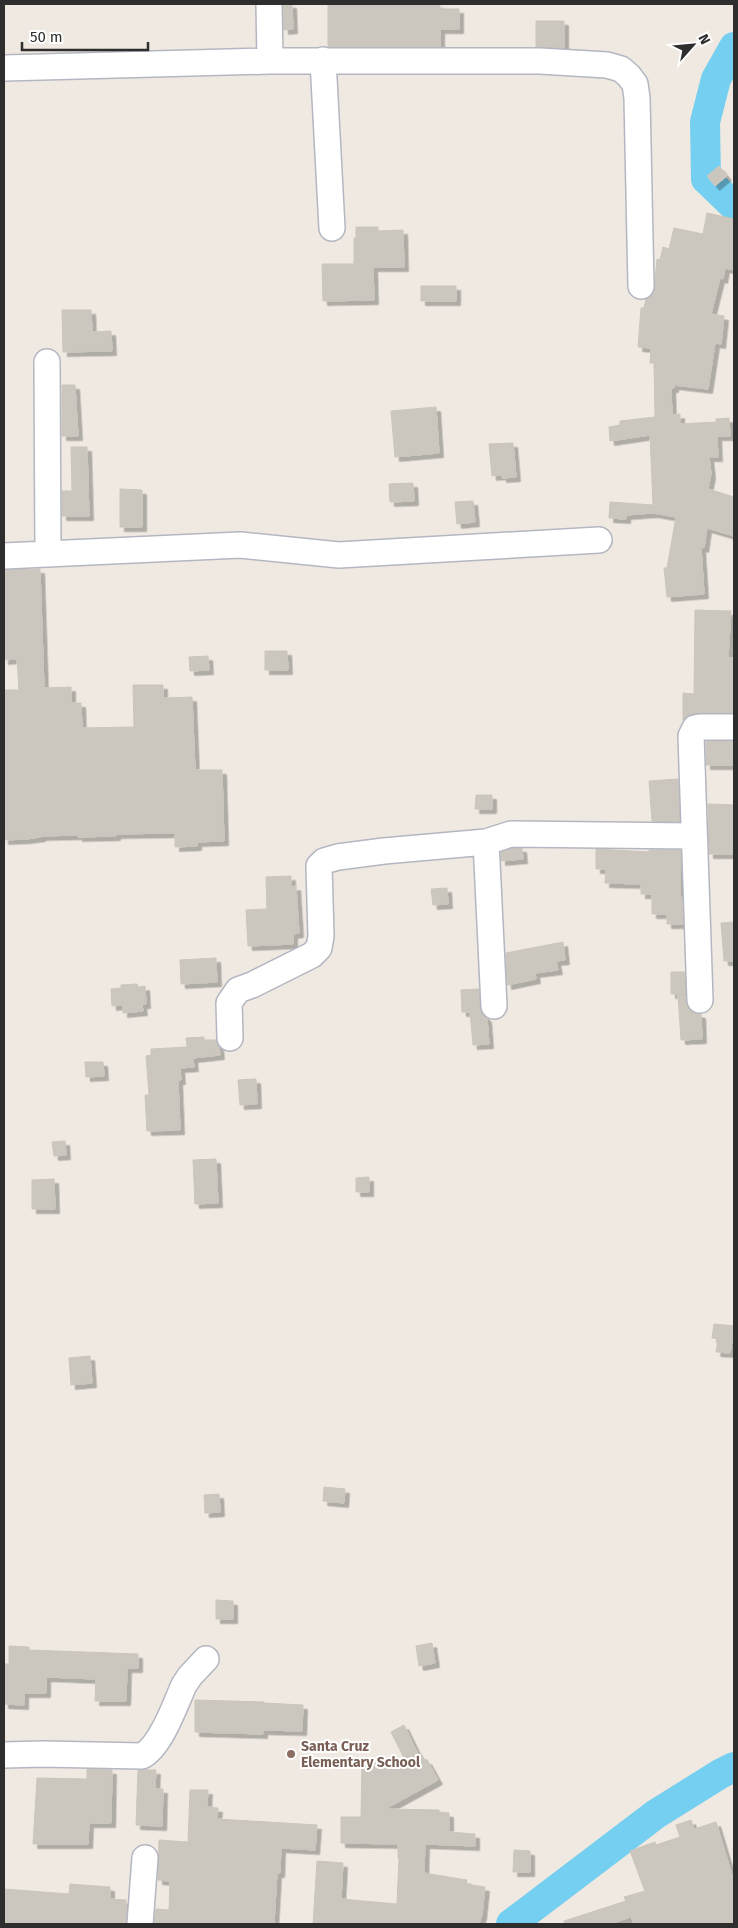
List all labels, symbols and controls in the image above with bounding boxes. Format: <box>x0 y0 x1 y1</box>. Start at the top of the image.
scale bar <box>22 20 149 52</box>
north arrow <box>668 20 718 70</box>
text: 50 m <box>30 28 63 46</box>
text: N <box>694 31 714 47</box>
place label: Santa Cruz Elementary School <box>301 1738 421 1771</box>
marker: Santa Cruz Elementary School <box>285 1748 297 1760</box>

